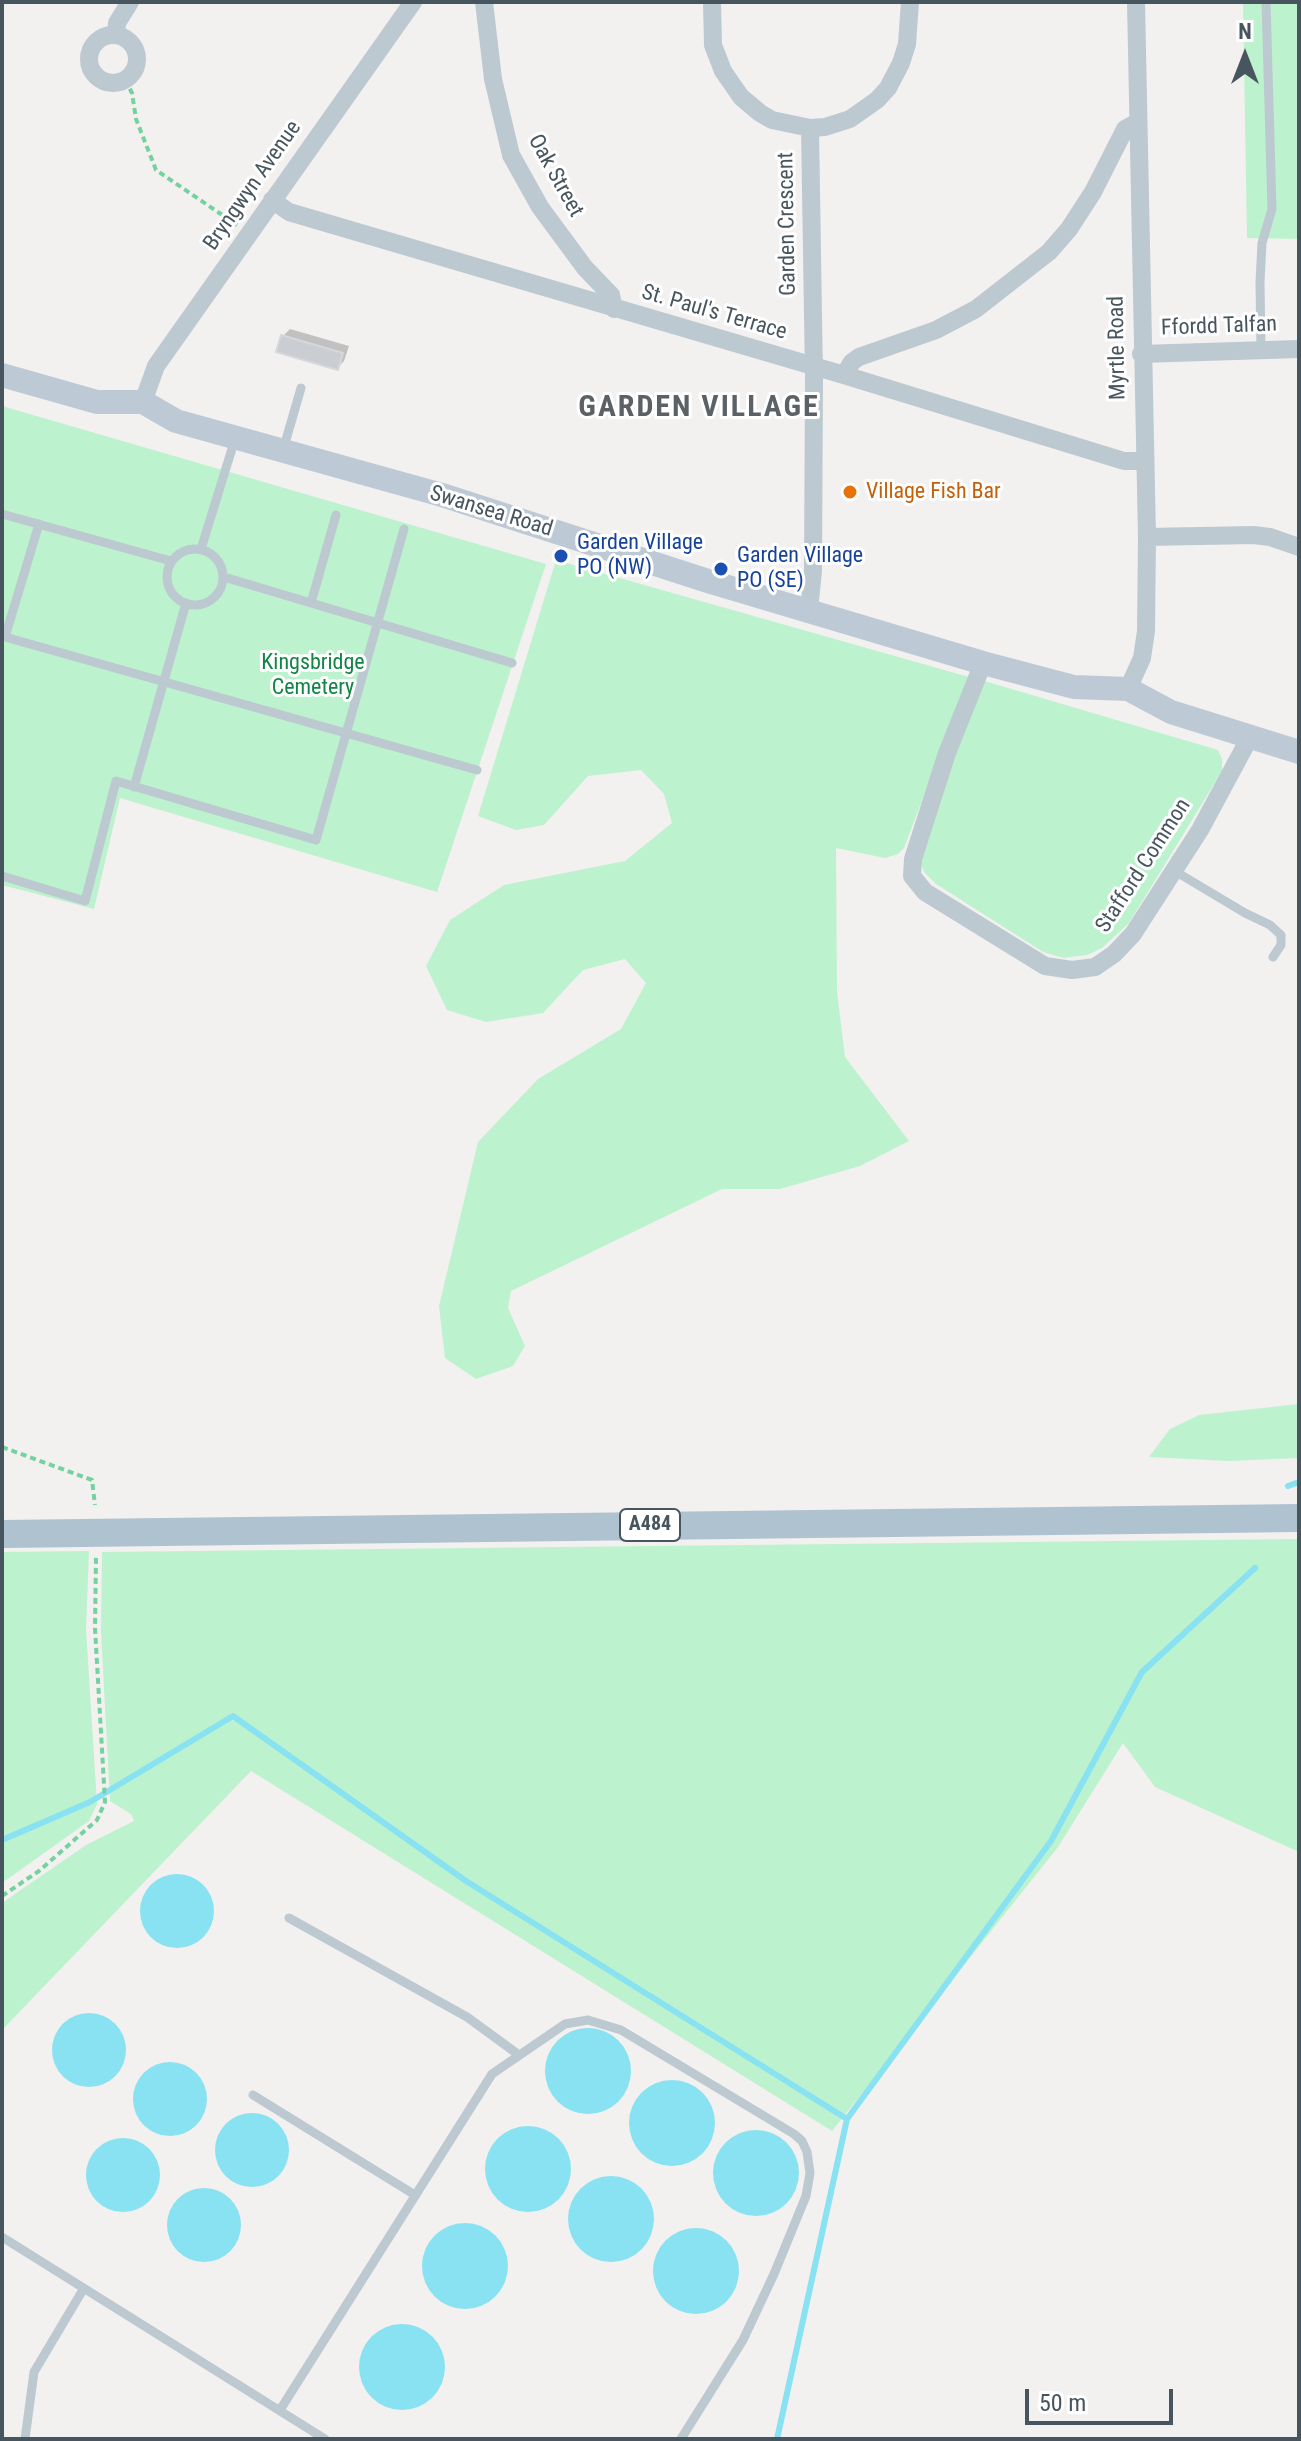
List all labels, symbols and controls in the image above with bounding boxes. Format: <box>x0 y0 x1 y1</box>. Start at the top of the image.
north arrow <box>1205 16 1285 96</box>
text: N <box>1238 19 1252 44</box>
street label: Bryngwyn Avenue <box>199 116 307 256</box>
street label: Oak Street <box>522 130 588 222</box>
street label: Garden Crescent <box>774 152 802 296</box>
street label: St. Paul's Terrace <box>638 280 790 346</box>
street label: Myrtle Road <box>1104 296 1132 400</box>
street label: Ffordd Talfan <box>1161 312 1277 342</box>
district label: GARDEN VILLAGE <box>578 390 820 426</box>
place label: Village Fish Bar <box>866 479 1001 505</box>
street label: Swansea Road <box>426 481 556 543</box>
marker: Village Fish Bar <box>841 483 859 501</box>
place label: Garden Village PO (NW) <box>577 530 703 582</box>
place label: Garden Village PO (SE) <box>737 543 863 594</box>
marker: Garden Village PO (NW) <box>552 547 570 565</box>
marker: Garden Village PO (SE) <box>712 560 730 578</box>
park label: Kingsbridge Cemetery <box>261 650 365 702</box>
street label: Stafford Common <box>1091 794 1197 938</box>
road number: A484 <box>620 1509 680 1541</box>
scale bar <box>1029 2373 1177 2423</box>
text: 50 m <box>1039 2389 1086 2417</box>

